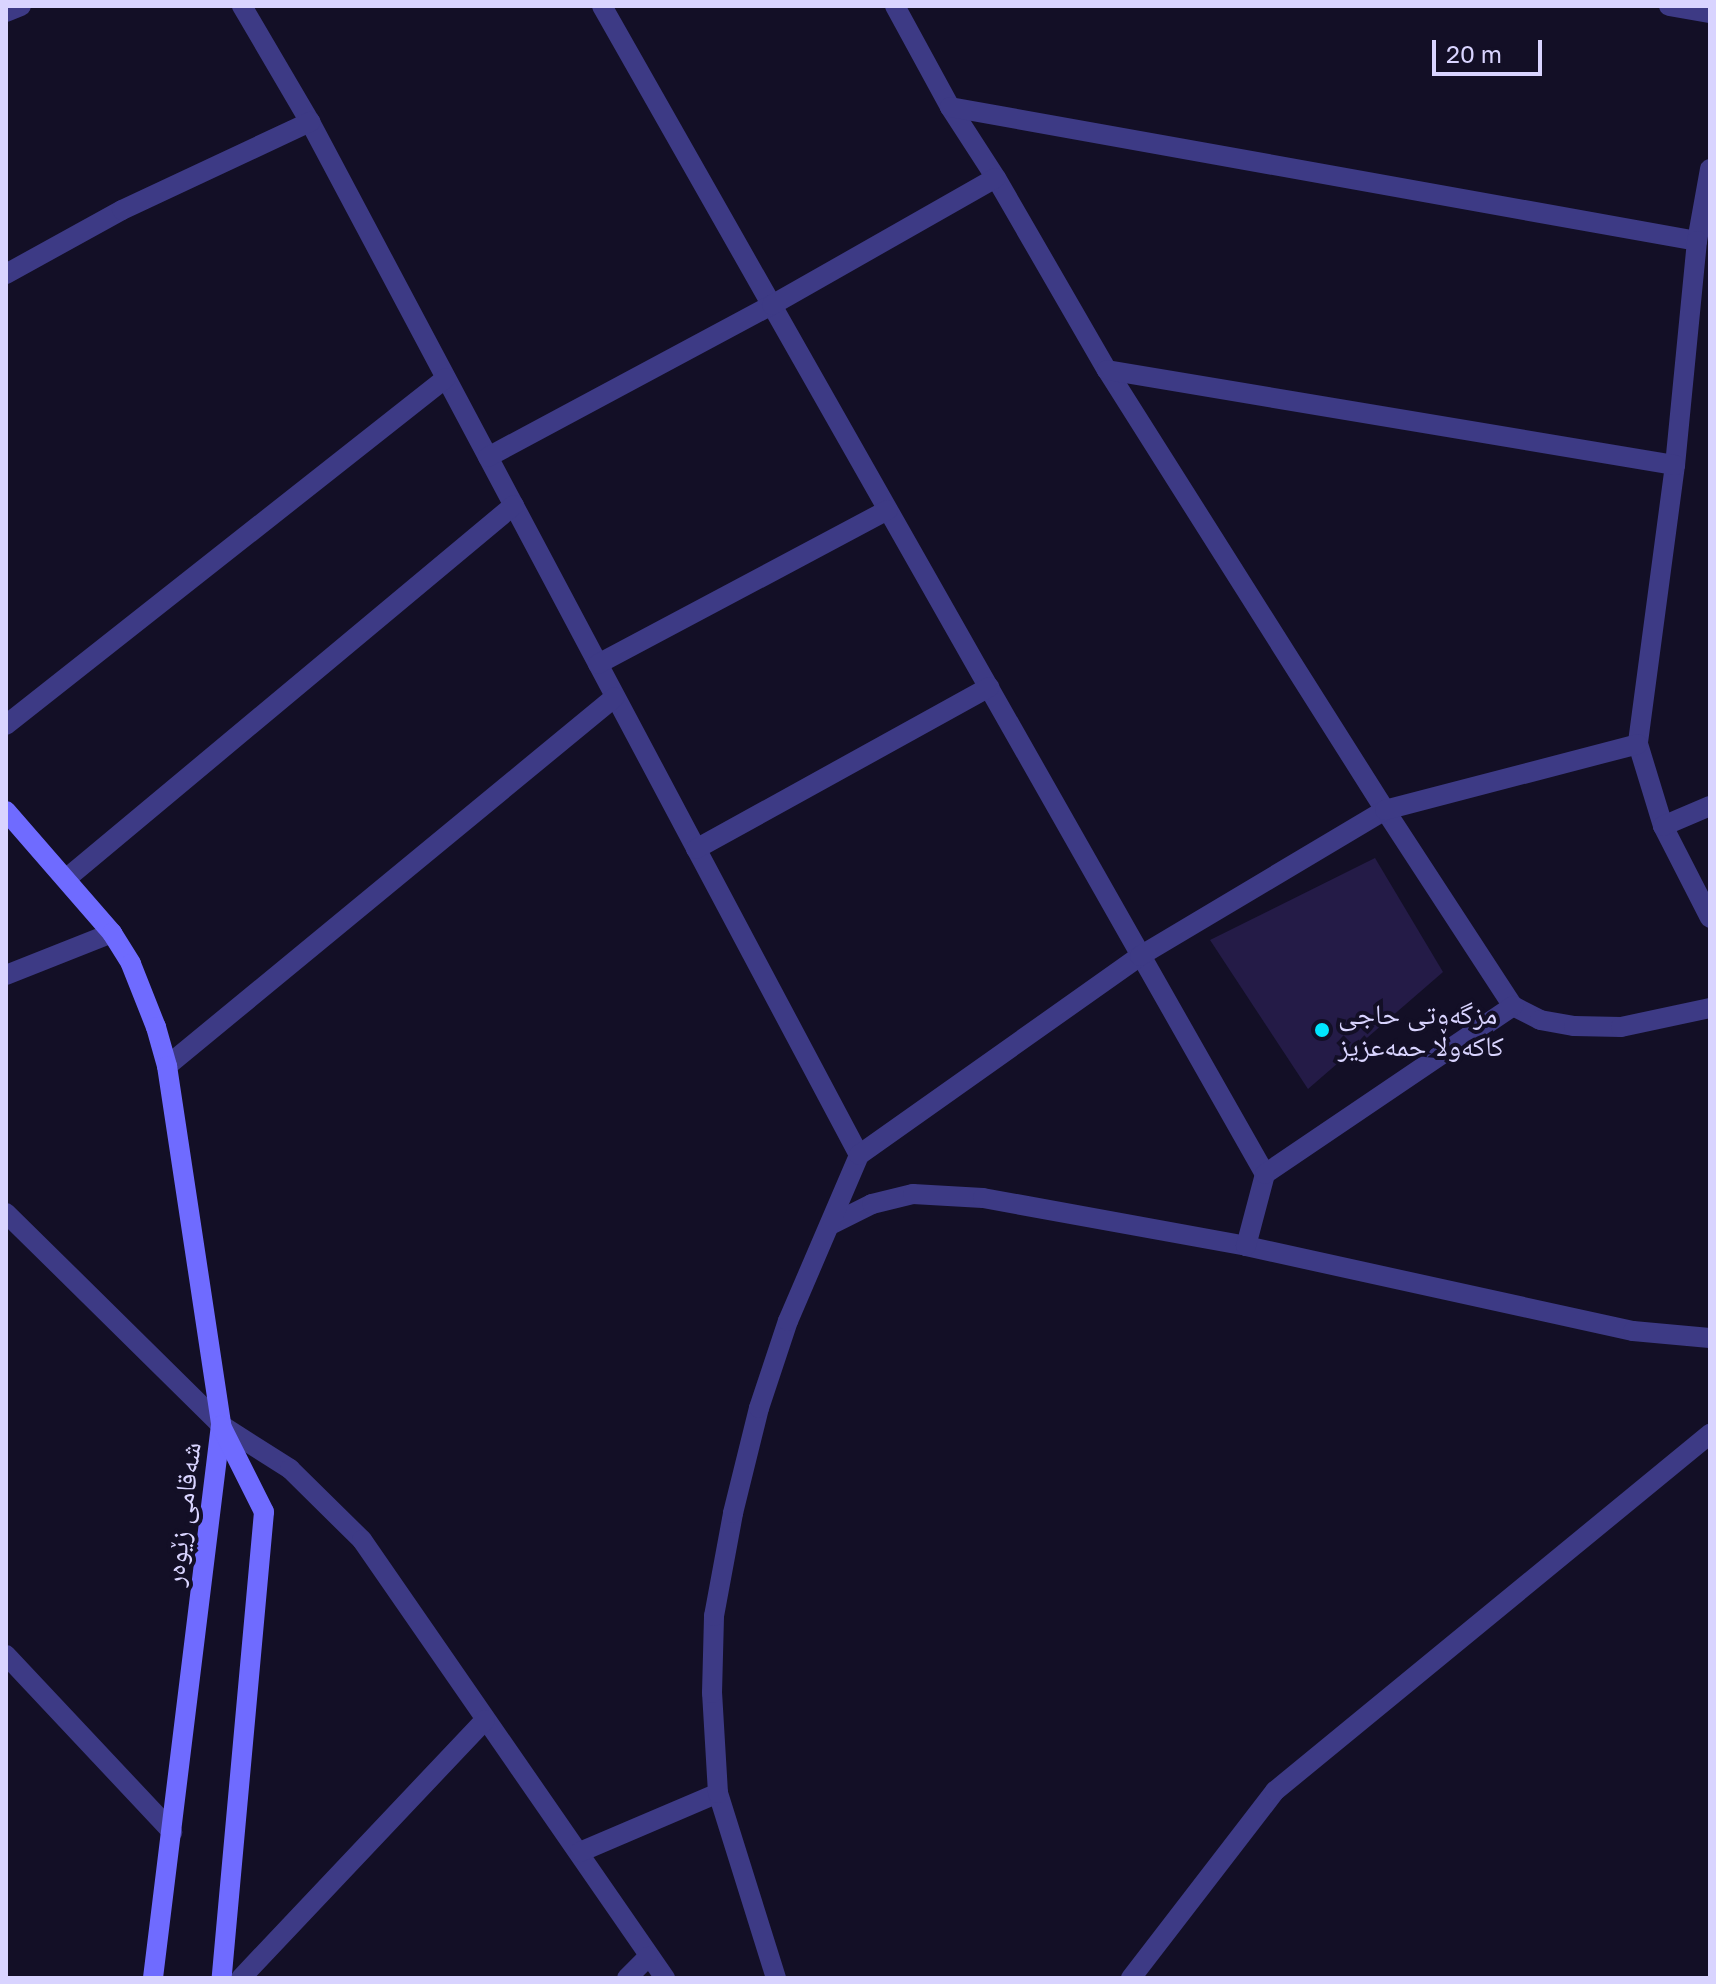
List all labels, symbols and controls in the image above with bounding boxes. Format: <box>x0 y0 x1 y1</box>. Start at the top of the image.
scale bar <box>1436 24 1546 74</box>
text: 20 m <box>1446 39 1502 68</box>
place label: مزگەوتی حاجی کاکەوڵا حمەعزیز <box>1338 997 1504 1063</box>
marker: مزگەوتی حاجی کاکەوڵا حمەعزیز <box>1313 1021 1331 1039</box>
street label: شەقامی زێوەر <box>157 1440 207 1588</box>

